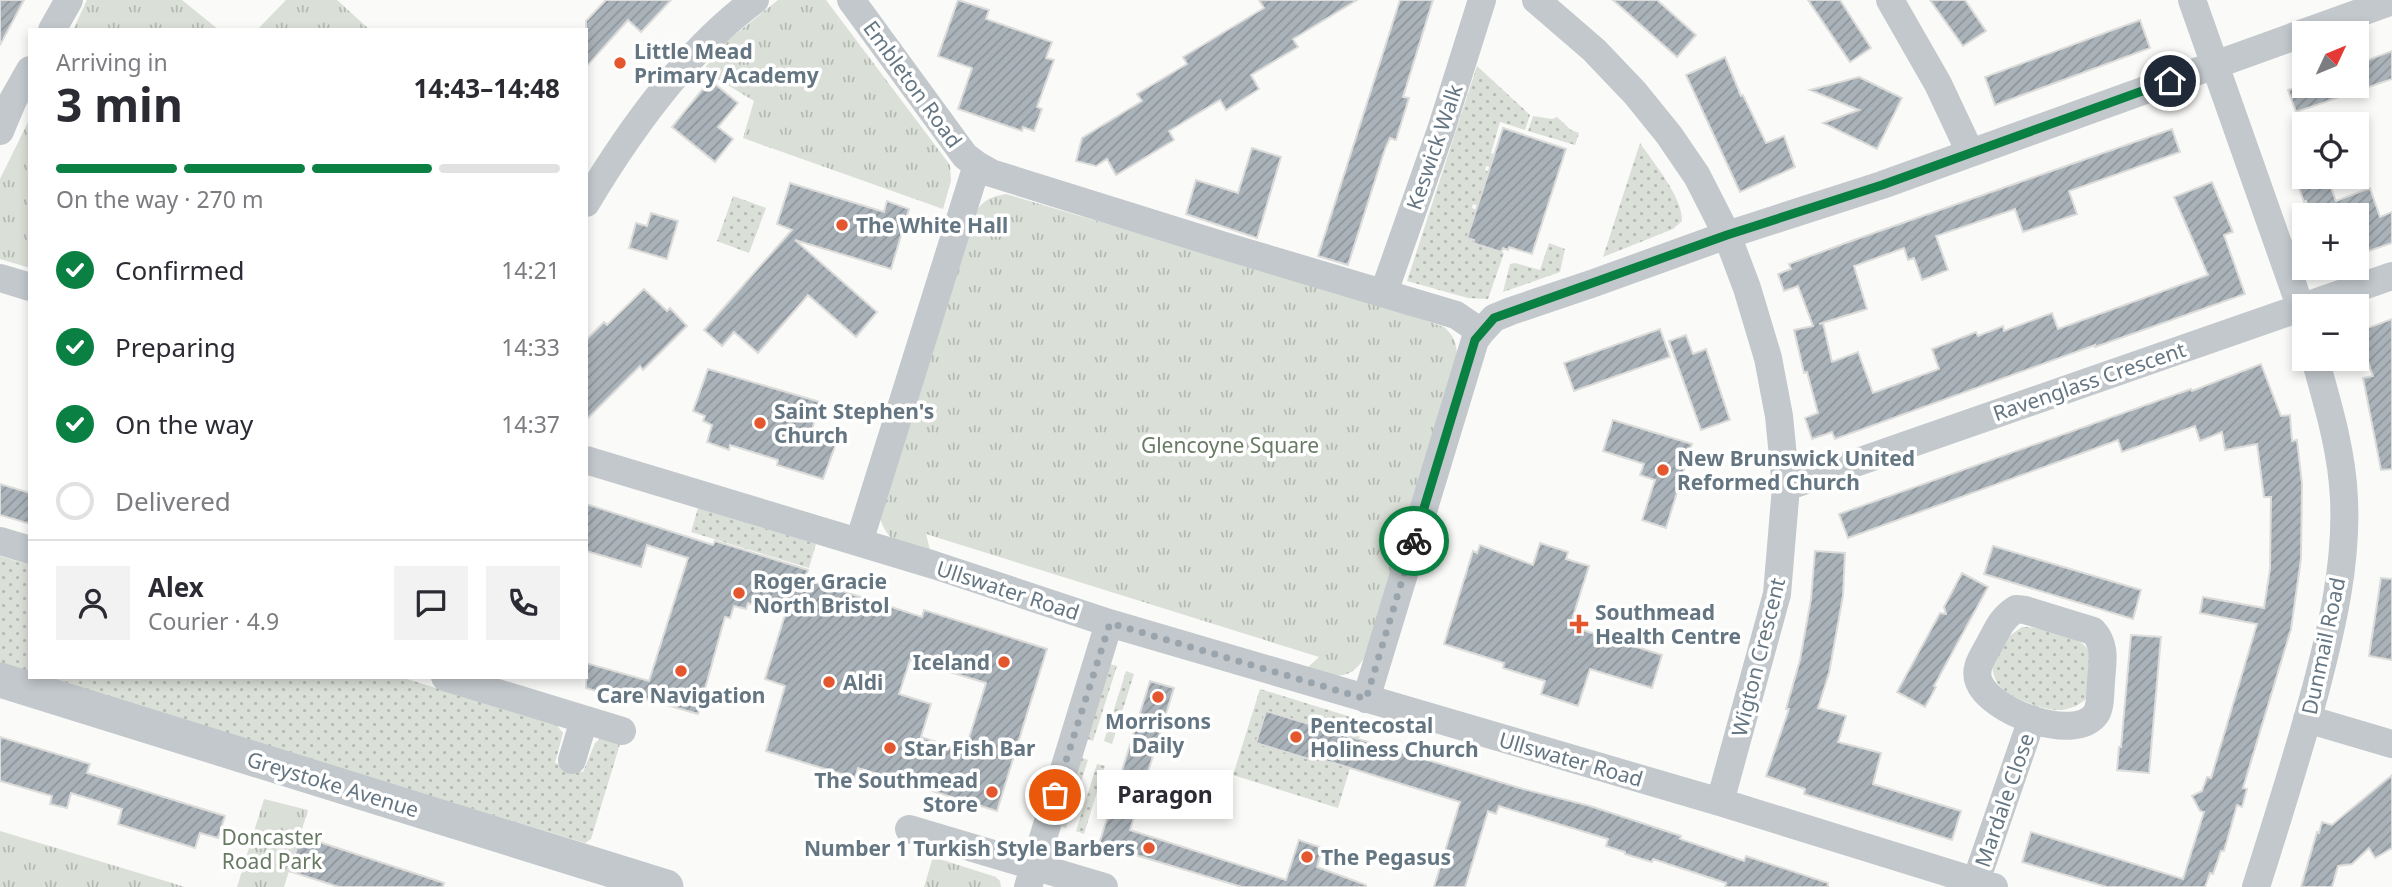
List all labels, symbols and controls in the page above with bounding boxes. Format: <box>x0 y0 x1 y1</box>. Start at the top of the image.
street label: Embleton Road <box>857 15 969 153</box>
north arrow <box>2292 21 2370 98</box>
map controls <box>2292 21 2369 371</box>
place label: Little Mead Primary Academy <box>634 37 819 89</box>
text: Arriving in <box>56 46 168 78</box>
pin <box>2140 51 2200 111</box>
marker: Little Mead Primary Academy <box>612 55 628 71</box>
icon: home <box>2151 62 2189 100</box>
text: 14:43–14:48 <box>413 70 560 106</box>
text: 3 min <box>56 73 183 135</box>
street label: Keswick Walk <box>1399 80 1469 214</box>
button: locate <box>2292 112 2369 189</box>
text: On the way · 270 m <box>56 183 263 215</box>
button: + <box>2292 203 2369 280</box>
place label: The White Hall <box>856 211 1008 239</box>
marker: The White Hall <box>834 217 850 233</box>
icon: check <box>56 251 94 289</box>
text: Confirmed <box>115 252 245 288</box>
text: 14:21 <box>501 254 560 286</box>
button: − <box>2292 294 2369 371</box>
icon: check <box>56 328 94 366</box>
text: Preparing <box>115 329 236 365</box>
text: 14:33 <box>501 331 560 363</box>
street label: Ravenglass Crescent <box>1989 335 2189 427</box>
place label: Saint Stephen's Church <box>774 397 934 449</box>
icon: check <box>56 405 94 443</box>
text: On the way <box>115 406 253 442</box>
text: 14:37 <box>501 408 560 440</box>
marker: Saint Stephen's Church <box>752 415 768 431</box>
park label: Glencoyne Square <box>1141 431 1319 459</box>
place label: New Brunswick United Reformed Church <box>1677 444 1915 496</box>
marker: New Brunswick United Reformed Church <box>1655 462 1671 478</box>
text: Delivered <box>115 483 231 519</box>
courier <box>1379 506 1449 576</box>
icon: bike <box>1395 522 1433 560</box>
street label: Ullswater Road <box>933 554 1083 626</box>
button: person <box>56 566 130 640</box>
button: chat <box>394 566 468 640</box>
button: phone <box>486 566 560 640</box>
place label: Roger Gracie North Bristol <box>753 567 889 619</box>
text: Alex <box>148 569 204 605</box>
street label: Wigton Crescent <box>1725 574 1791 739</box>
street label: Dunmail Road <box>2295 575 2351 717</box>
marker: Roger Gracie North Bristol <box>731 585 747 601</box>
place label: Southmead Health Centre <box>1595 598 1741 650</box>
text: Courier · 4.9 <box>148 605 279 637</box>
marker: Southmead Health Centre <box>1569 614 1589 634</box>
place label: Iceland <box>913 648 990 676</box>
marker: Iceland <box>996 654 1012 670</box>
marker: Care Navigation <box>673 663 689 679</box>
place label: Aldi <box>843 668 883 696</box>
marker: Aldi <box>821 674 837 690</box>
place label: Care Navigation <box>597 681 765 709</box>
marker: Morrisons Daily <box>1150 689 1166 705</box>
place label: Morrisons Daily <box>1105 707 1211 759</box>
place label: Pentecostal Holiness Church <box>1310 711 1479 763</box>
street label: Ullswater Road <box>1496 725 1646 793</box>
marker: Pentecostal Holiness Church <box>1288 729 1304 745</box>
street label: Mardale Close <box>1968 729 2040 871</box>
place label: Star Fish Bar <box>904 734 1036 762</box>
marker: Star Fish Bar <box>882 740 898 756</box>
street label: Greystoke Avenue <box>244 745 422 823</box>
pin <box>1025 765 1085 825</box>
place label: The Southmead Store <box>814 766 978 818</box>
callout: Paragon <box>1097 770 1234 820</box>
icon: bag <box>1036 776 1074 814</box>
text: Paragon <box>1117 778 1213 810</box>
marker: The Southmead Store <box>984 784 1000 800</box>
park label: Doncaster Road Park <box>221 823 323 875</box>
place label: Number 1 Turkish Style Barbers <box>804 834 1135 862</box>
marker: Number 1 Turkish Style Barbers <box>1141 840 1157 856</box>
place label: The Pegasus <box>1321 843 1451 871</box>
marker: The Pegasus <box>1299 849 1315 865</box>

